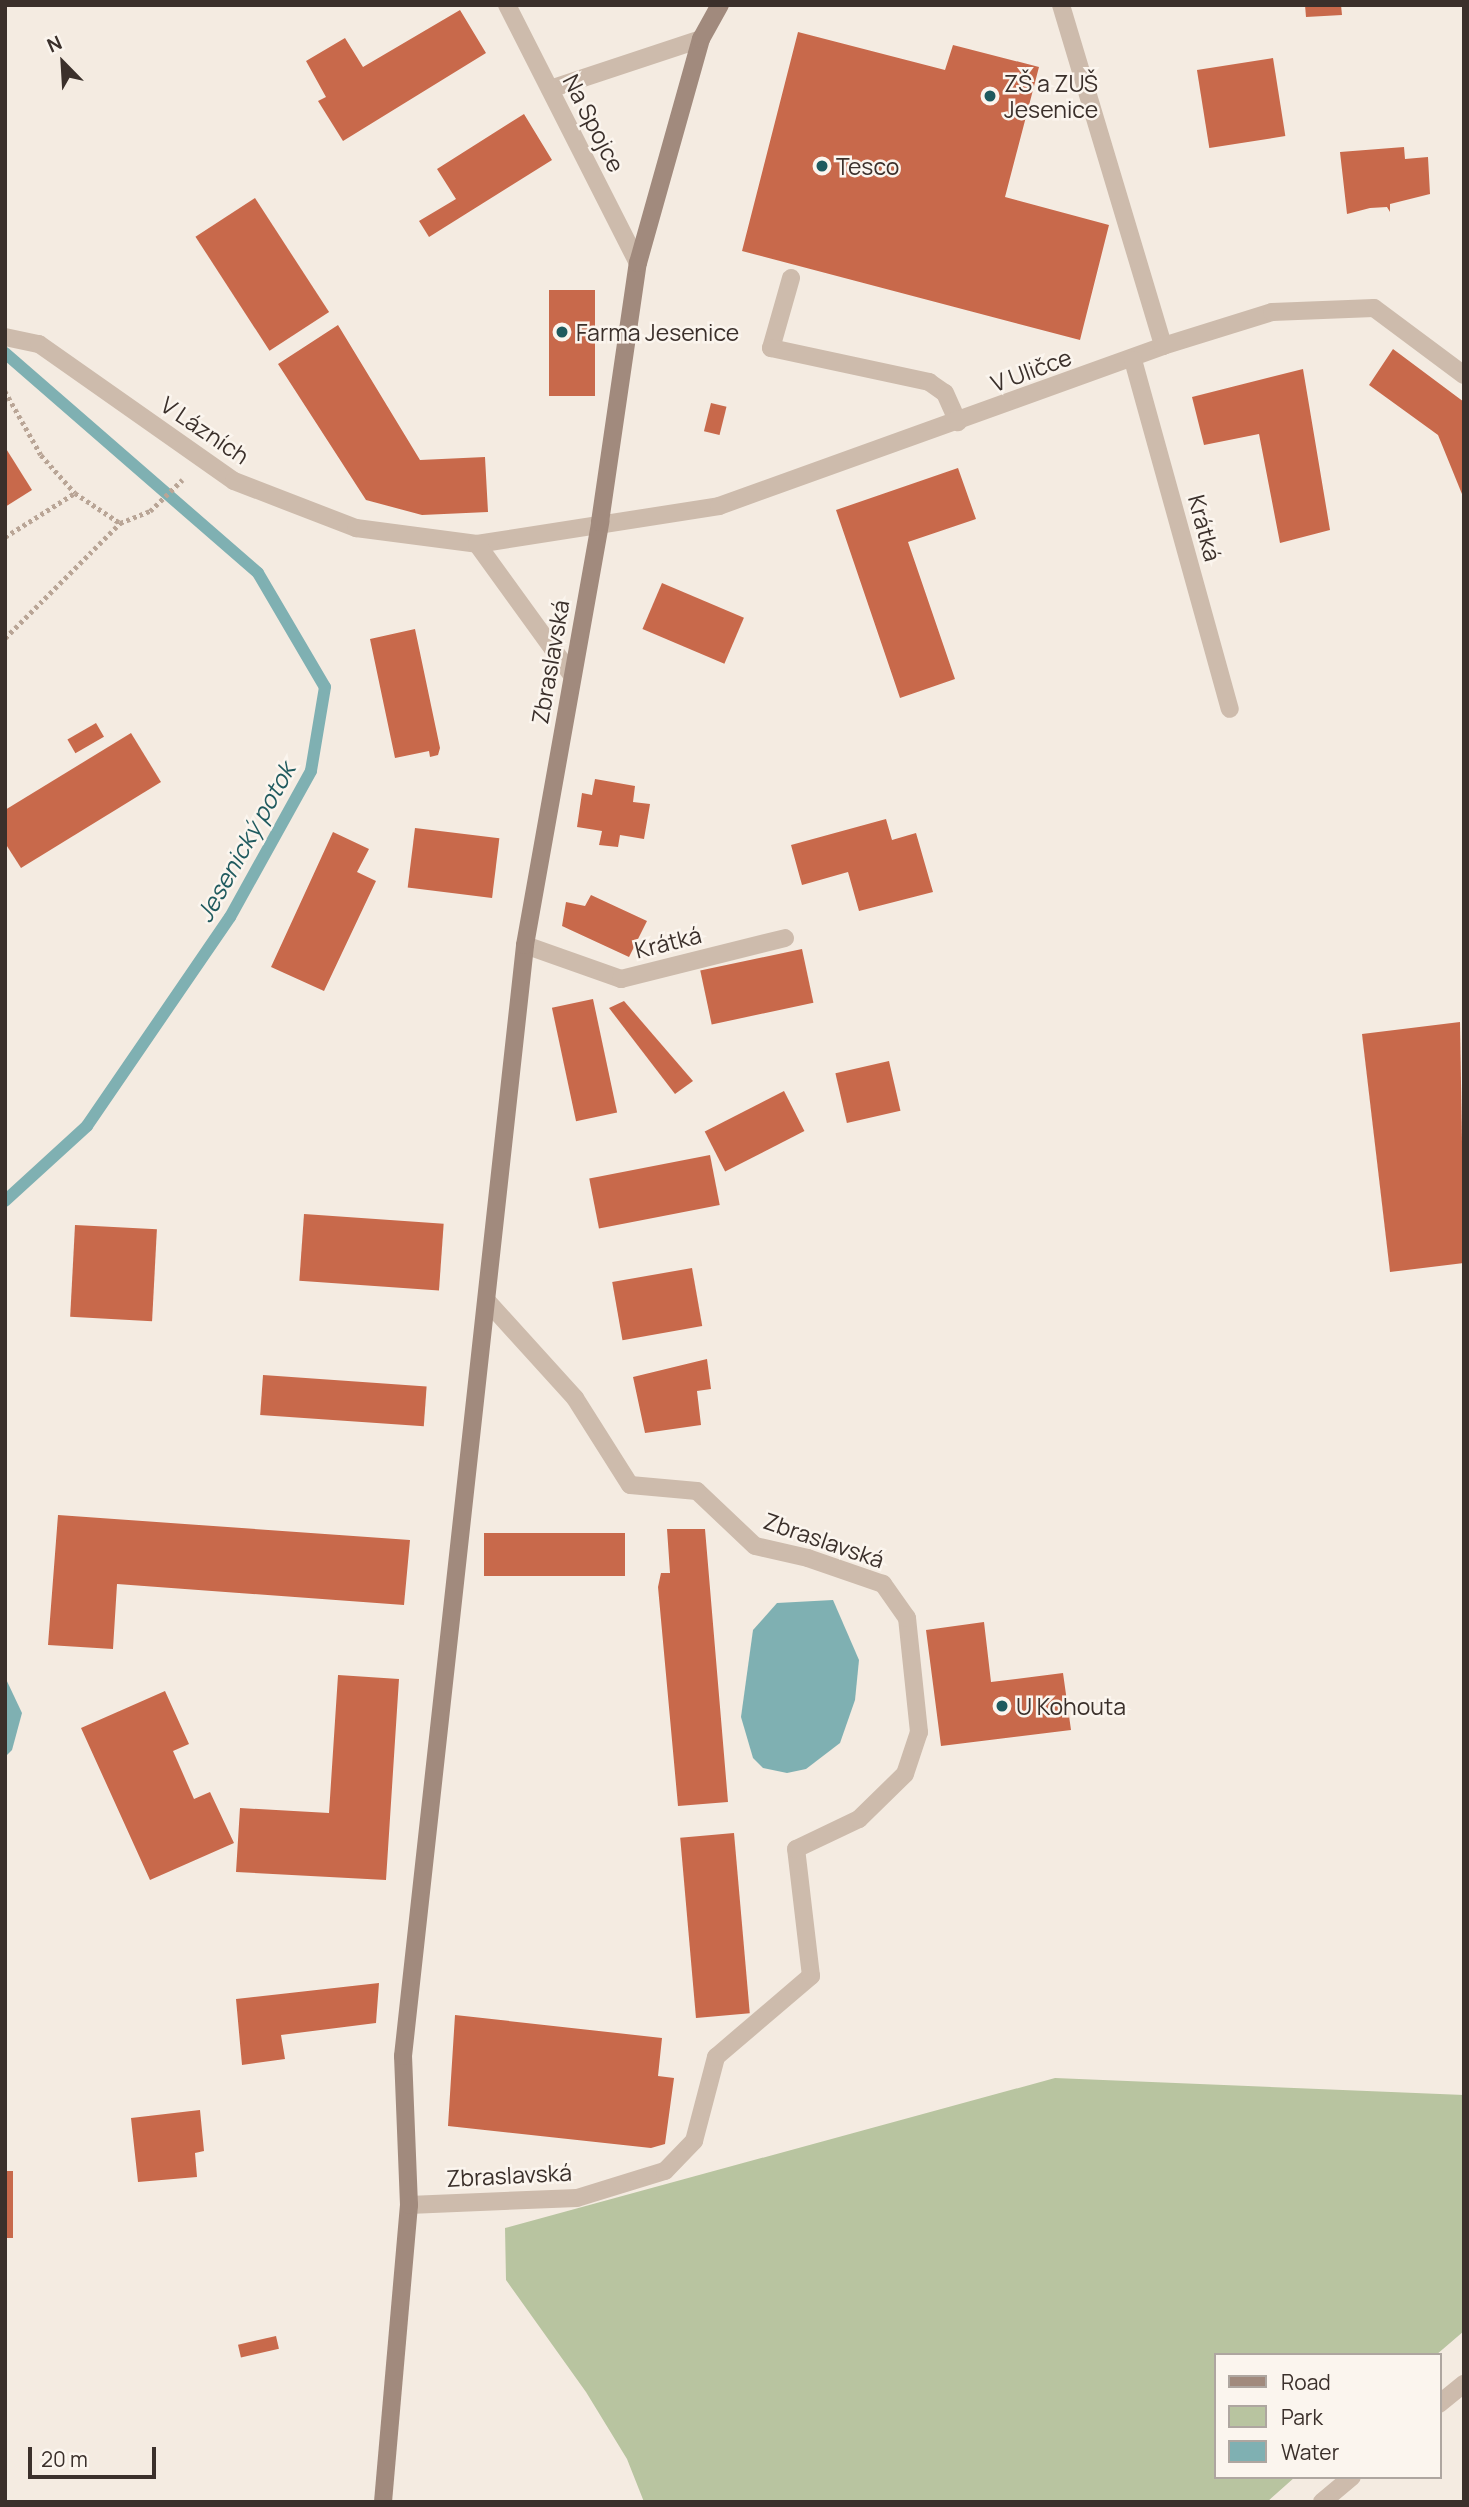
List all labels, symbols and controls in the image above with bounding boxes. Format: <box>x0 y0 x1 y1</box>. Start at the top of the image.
north arrow <box>28 28 98 98</box>
text: N <box>43 29 66 58</box>
street label: Na Spojce <box>558 69 630 177</box>
place label: ZŠ a ZUŠ Jesenice <box>1004 69 1098 123</box>
marker: ZŠ a ZUŠ Jesenice <box>982 88 998 104</box>
place label: Tesco <box>836 152 899 180</box>
marker: Tesco <box>814 158 830 174</box>
place label: Farma Jesenice <box>576 318 739 346</box>
marker: Farma Jesenice <box>554 324 570 340</box>
street label: V Uličce <box>987 343 1075 397</box>
street label: V Lázních <box>156 390 254 470</box>
street label: Krátká <box>1183 492 1227 564</box>
street label: Zbraslavská <box>526 598 574 726</box>
water label: Jesenický potok <box>189 757 301 927</box>
street label: Krátká <box>632 920 704 964</box>
street label: Zbraslavská <box>760 1507 888 1573</box>
place label: U Kohouta <box>1016 1692 1126 1720</box>
marker: U Kohouta <box>994 1698 1010 1714</box>
street label: Zbraslavská <box>446 2158 572 2192</box>
legend <box>1214 2353 1441 2479</box>
text: Road <box>1281 2368 1331 2396</box>
text: Park <box>1281 2403 1323 2431</box>
scale bar <box>32 2434 159 2478</box>
text: Water <box>1281 2438 1339 2466</box>
text: 20 m <box>41 2445 88 2473</box>

